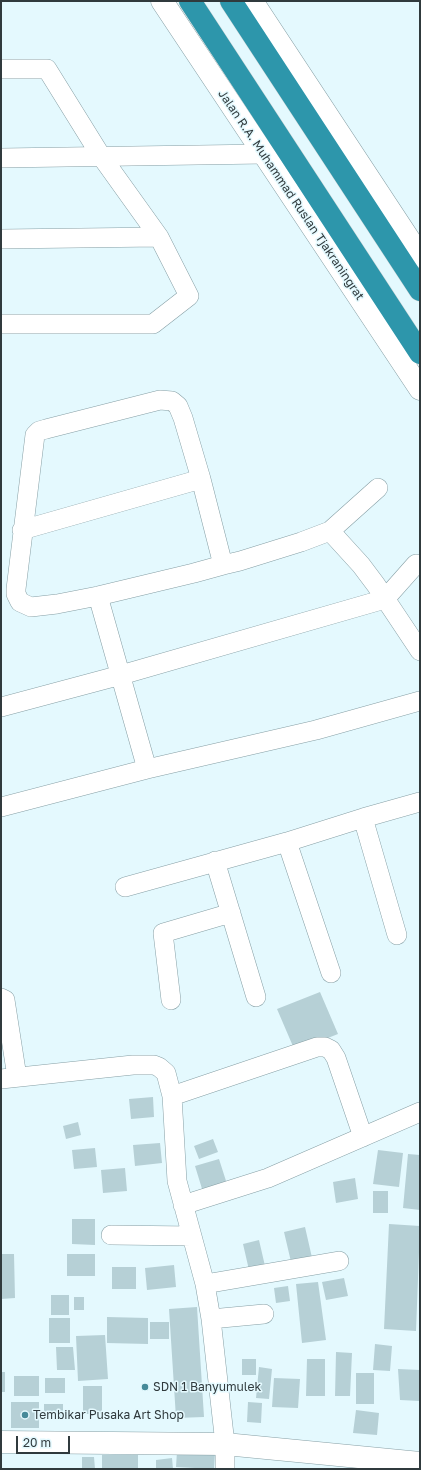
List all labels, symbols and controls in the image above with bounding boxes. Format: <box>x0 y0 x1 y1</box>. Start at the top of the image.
street label: Jalan R.A. Muhammad Ruslan Tjakraningrat <box>215 87 367 303</box>
place label: SDN 1 Banyumulek <box>153 1380 261 1394</box>
marker: SDN 1 Banyumulek <box>140 1382 150 1392</box>
place label: Tembikar Pusaka Art Shop <box>33 1408 184 1422</box>
marker: Tembikar Pusaka Art Shop <box>20 1410 30 1420</box>
scale bar <box>18 1428 72 1454</box>
text: 20 m <box>23 1435 51 1450</box>

